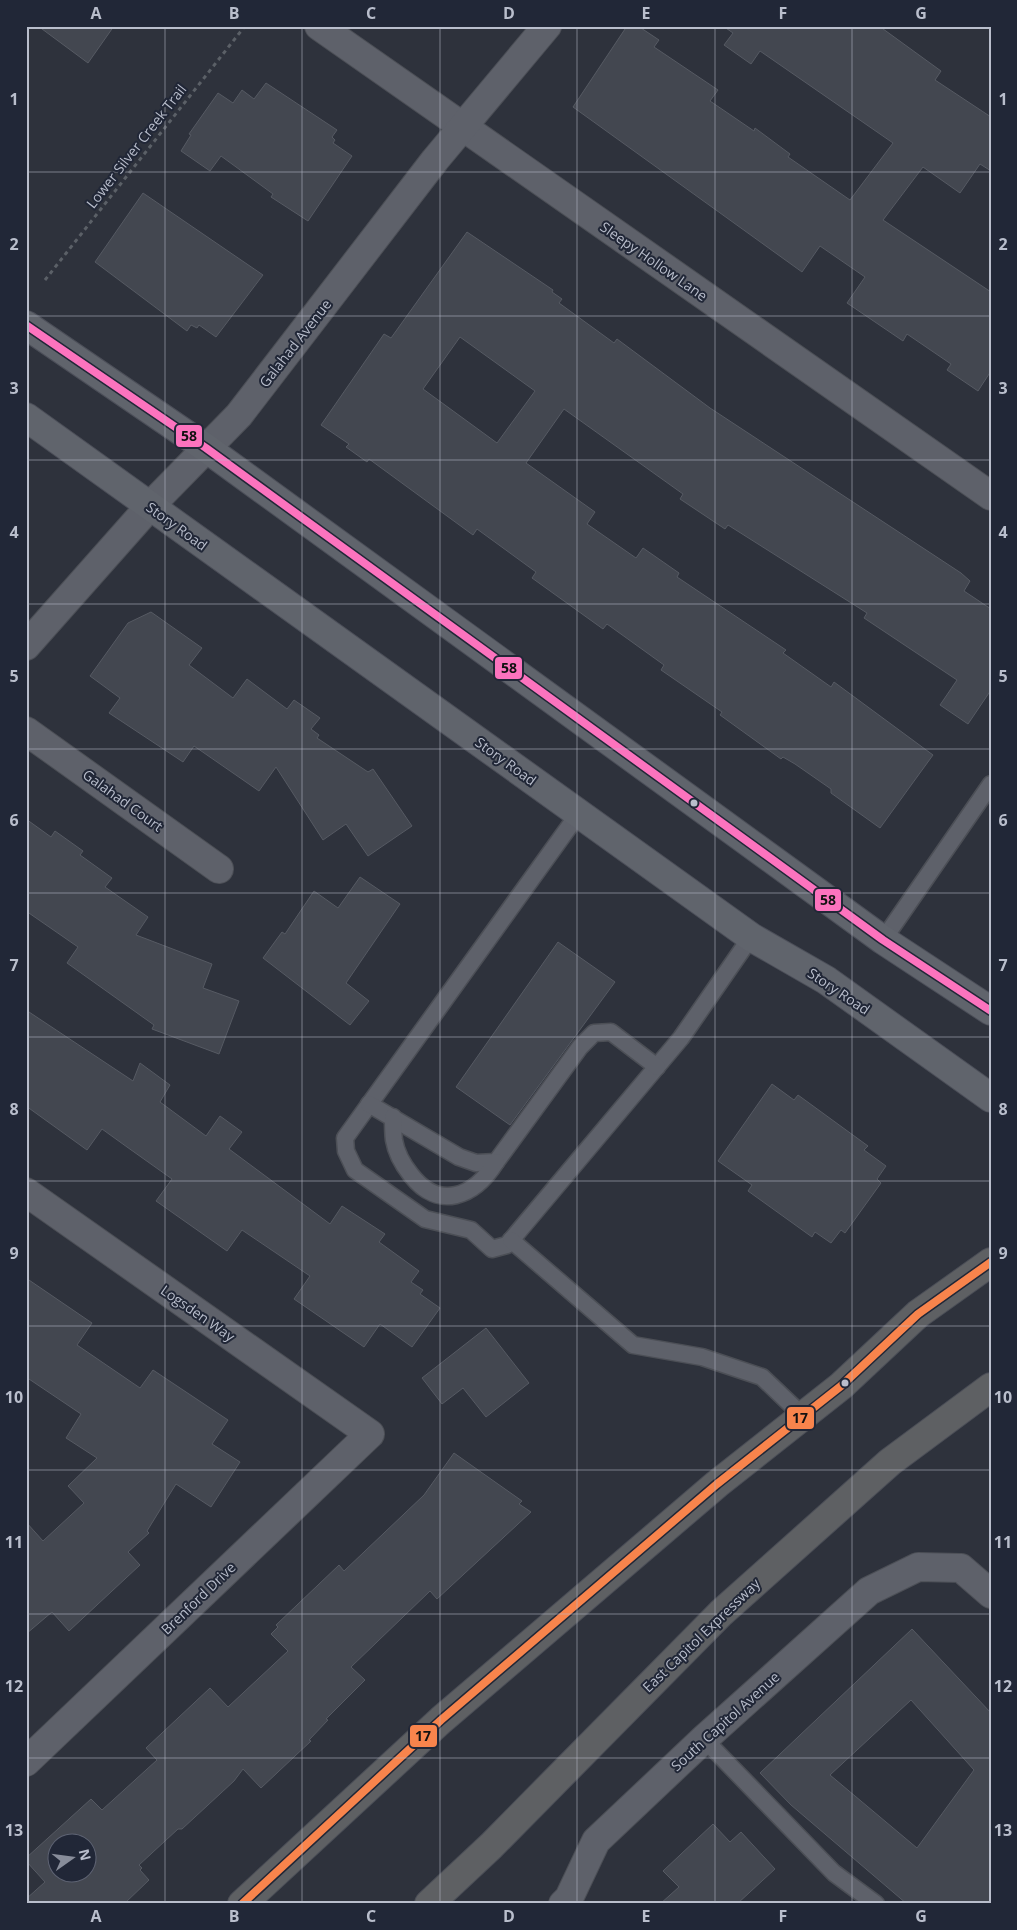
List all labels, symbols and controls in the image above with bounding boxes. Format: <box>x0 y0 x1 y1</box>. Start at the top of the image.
text: A <box>90 2 102 24</box>
text: B <box>229 2 239 24</box>
text: C <box>366 2 376 24</box>
text: D <box>503 2 515 24</box>
text: E <box>642 2 651 24</box>
text: F <box>779 2 787 24</box>
text: G <box>915 2 927 24</box>
street label: Lower Silver Creek Trail <box>82 80 190 212</box>
text: 1 <box>9 88 19 110</box>
text: 1 <box>998 88 1008 110</box>
street label: Sleepy Hollow Lane <box>597 217 711 305</box>
text: 2 <box>9 233 19 255</box>
text: 2 <box>998 233 1008 255</box>
street label: Galahad Avenue <box>255 295 335 391</box>
text: 3 <box>9 377 19 399</box>
text: 3 <box>998 377 1008 399</box>
line badge: 58 <box>175 424 203 448</box>
text: 58 <box>181 426 197 445</box>
street label: Story Road <box>143 497 211 555</box>
text: 4 <box>9 521 19 543</box>
text: 4 <box>998 521 1008 543</box>
line badge: 58 <box>494 656 523 680</box>
text: 58 <box>501 658 517 677</box>
text: 5 <box>9 665 19 687</box>
text: 5 <box>998 665 1008 687</box>
street label: Story Road <box>472 732 540 790</box>
street label: Galahad Court <box>79 765 167 835</box>
unlabelled marker <box>689 798 699 808</box>
text: 6 <box>9 809 19 831</box>
text: 6 <box>998 809 1008 831</box>
line badge: 58 <box>814 888 842 912</box>
text: 58 <box>820 890 836 909</box>
text: 7 <box>9 954 19 976</box>
text: 7 <box>998 954 1008 976</box>
street label: Story Road <box>804 963 874 1019</box>
text: 8 <box>9 1098 19 1120</box>
text: 8 <box>998 1098 1008 1120</box>
text: 9 <box>9 1242 19 1264</box>
text: 9 <box>998 1242 1008 1264</box>
street label: Logsden Way <box>157 1280 240 1346</box>
unlabelled marker <box>840 1378 850 1388</box>
text: 10 <box>5 1386 23 1408</box>
text: 10 <box>994 1386 1012 1408</box>
line badge: 17 <box>786 1406 815 1430</box>
text: 17 <box>792 1408 808 1427</box>
text: 11 <box>5 1531 23 1553</box>
text: 11 <box>994 1531 1012 1553</box>
street label: Brenford Drive <box>157 1558 239 1638</box>
street label: East Capitol Expressway <box>638 1573 765 1696</box>
street label: South Capitol Avenue <box>667 1667 783 1775</box>
text: 12 <box>5 1675 23 1697</box>
text: 12 <box>994 1675 1012 1697</box>
line badge: 17 <box>409 1724 438 1748</box>
text: 17 <box>415 1726 431 1745</box>
text: 13 <box>5 1819 23 1841</box>
text: 13 <box>994 1819 1012 1841</box>
north arrow <box>48 1832 98 1882</box>
text: N <box>75 1847 96 1863</box>
text: A <box>90 1905 102 1927</box>
text: B <box>229 1905 239 1927</box>
text: C <box>366 1905 376 1927</box>
text: D <box>503 1905 515 1927</box>
text: E <box>642 1905 651 1927</box>
text: F <box>779 1905 787 1927</box>
text: G <box>915 1905 927 1927</box>

